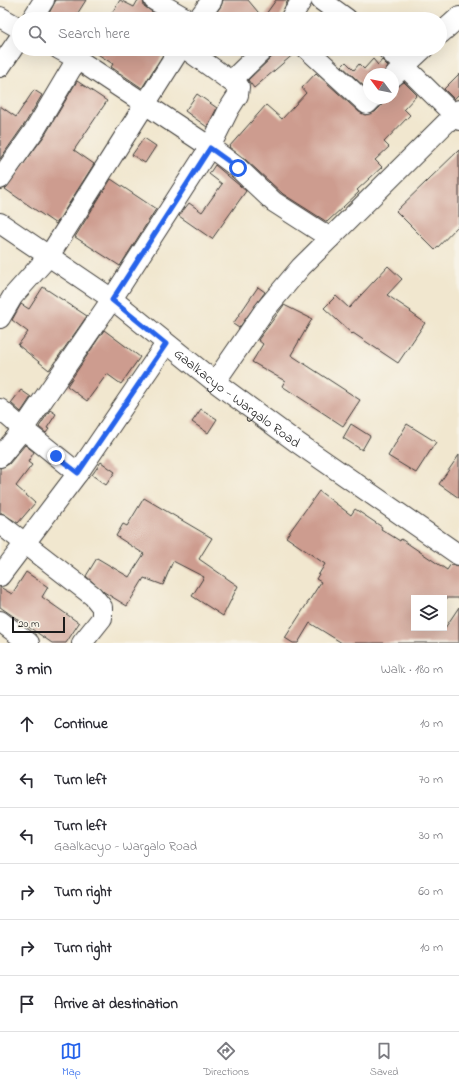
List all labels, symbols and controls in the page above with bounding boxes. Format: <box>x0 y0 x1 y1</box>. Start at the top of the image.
search box <box>12 12 447 56</box>
icon: search <box>26 23 48 45</box>
text: Search here <box>58 23 130 45</box>
north arrow <box>363 68 399 104</box>
route start <box>229 159 247 177</box>
street label: Gaalkacyo - Wargalo Road <box>169 344 304 454</box>
route end <box>47 447 65 465</box>
map controls <box>411 595 447 631</box>
button: layers <box>411 595 447 631</box>
scale bar <box>12 615 65 634</box>
text: 20 m <box>18 616 40 632</box>
text: 3 min <box>16 657 52 682</box>
text: Walk · 180 m <box>381 660 443 679</box>
icon: ahead <box>16 713 38 735</box>
text: Continue <box>54 713 108 735</box>
text: 10 m <box>420 714 443 733</box>
icon: left <box>16 769 38 791</box>
text: Turn left <box>54 769 107 791</box>
text: 70 m <box>419 770 443 789</box>
text: Turn left <box>54 815 107 837</box>
icon: left <box>16 825 38 847</box>
text: 30 m <box>419 826 443 845</box>
text: Gaalkacyo - Wargalo Road <box>54 837 197 856</box>
icon: right <box>16 881 38 903</box>
text: Turn right <box>54 881 112 903</box>
text: 60 m <box>418 882 443 901</box>
icon: right <box>16 937 38 959</box>
text: Turn right <box>54 937 112 959</box>
text: 10 m <box>420 938 443 957</box>
icon: arrive <box>16 993 38 1015</box>
text: Arrive at destination <box>54 993 178 1015</box>
tab: Map <box>60 1040 82 1080</box>
tab: Directions <box>203 1040 249 1080</box>
tab: Saved <box>370 1040 399 1080</box>

